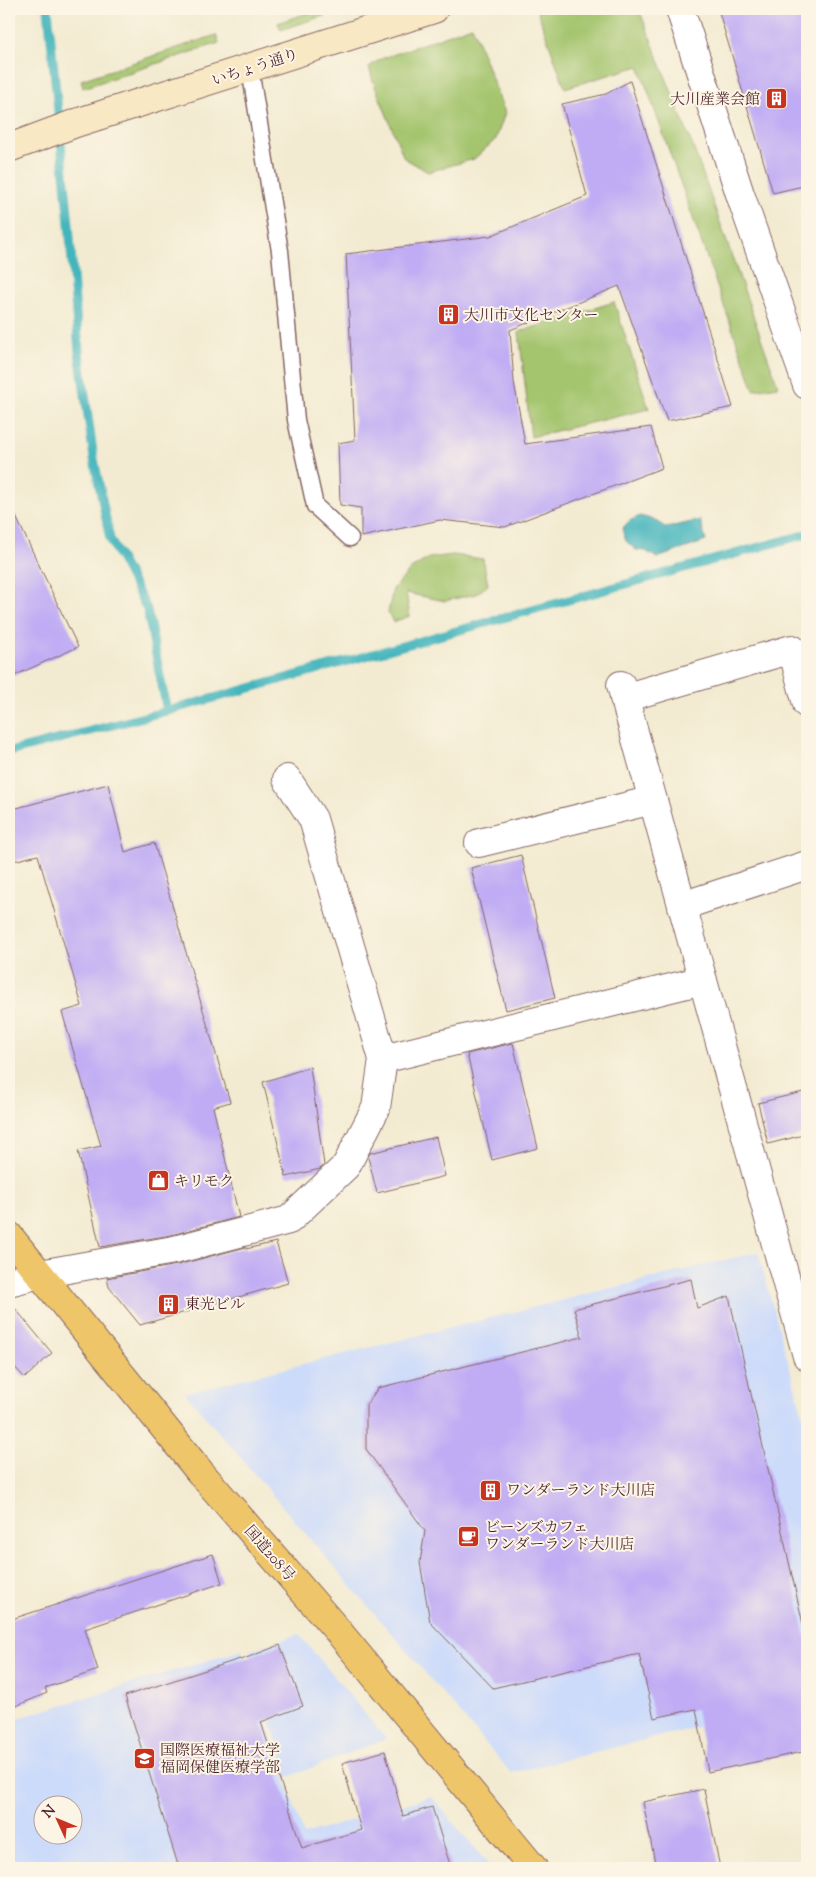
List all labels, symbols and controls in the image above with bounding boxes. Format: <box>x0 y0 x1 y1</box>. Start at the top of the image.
street label: いちょう通り <box>209 45 302 92</box>
building icon: 大川産業会館 <box>764 87 788 111</box>
place label: 大川産業会館 <box>670 90 760 111</box>
building icon: 大川市文化センター <box>436 303 460 327</box>
place label: 大川市文化センター <box>464 306 598 327</box>
shop icon: キリモク <box>146 1169 170 1193</box>
place label: キリモク <box>174 1172 234 1193</box>
building icon: 東光ビル <box>157 1292 181 1316</box>
place label: 東光ビル <box>185 1295 245 1316</box>
building icon: ワンダーランド大川店 <box>478 1478 502 1502</box>
place label: ワンダーランド大川店 <box>506 1481 655 1502</box>
place label: ビーンズカフェ ワンダーランド大川店 <box>485 1518 634 1556</box>
street label: 国道208号 <box>239 1522 299 1586</box>
cafe icon: ビーンズカフェ ワンダーランド大川店 <box>457 1524 481 1548</box>
place label: 国際医療福祉大学 福岡保健医療学部 <box>160 1741 280 1779</box>
school or university icon: 国際医療福祉大学 福岡保健医療学部 <box>132 1747 156 1771</box>
north arrow <box>32 1794 82 1844</box>
text: N <box>39 1801 61 1823</box>

